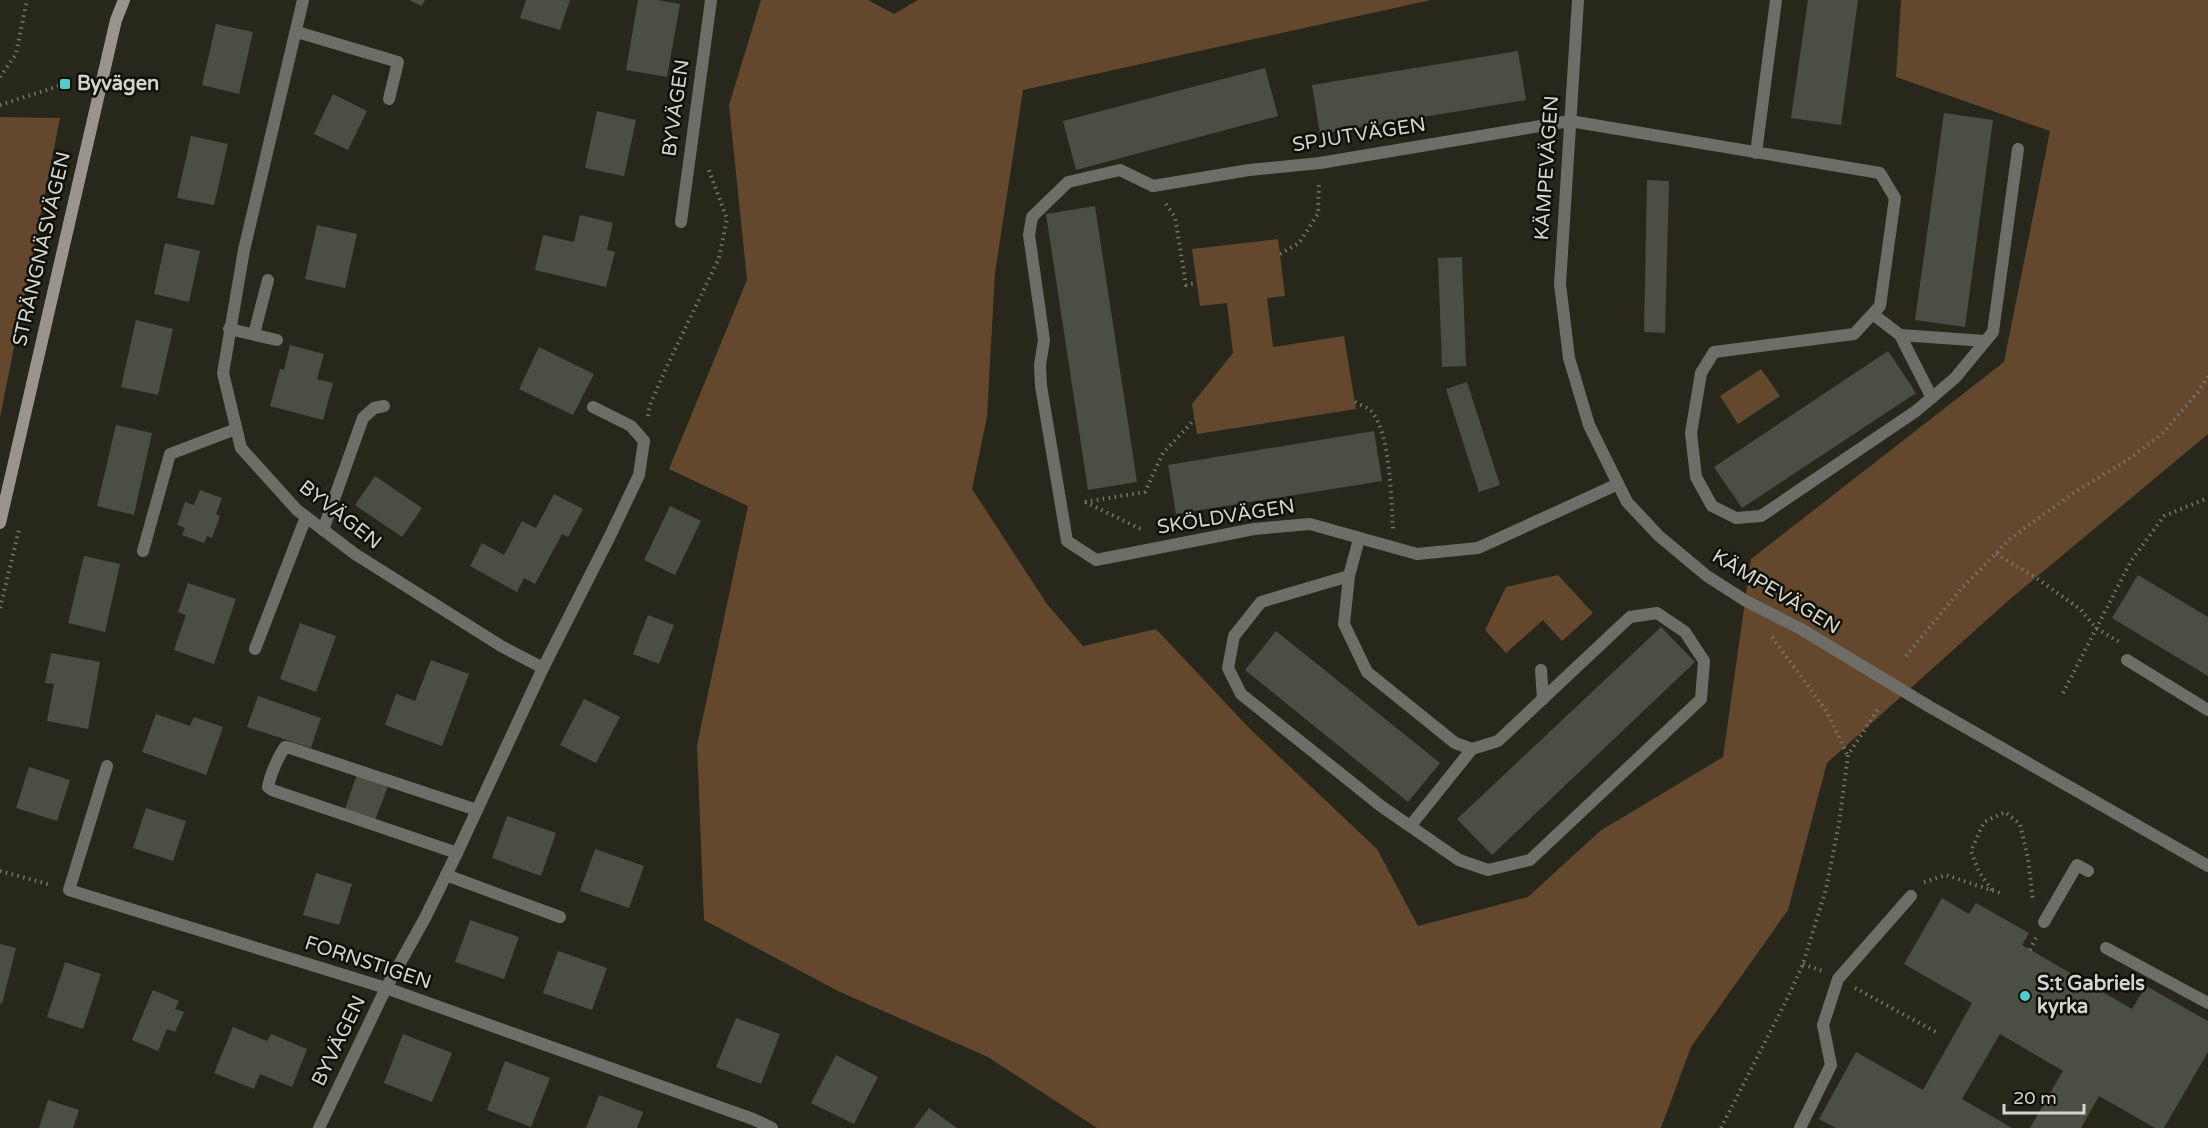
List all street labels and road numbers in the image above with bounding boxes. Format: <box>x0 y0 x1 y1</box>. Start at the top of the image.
street label: BYVÄGEN <box>657 58 695 158</box>
street label: KÄMPEVÄGEN <box>1530 95 1564 241</box>
street label: SPJUTVÄGEN <box>1291 113 1427 157</box>
street label: STRÄNGNÄSVÄGEN <box>8 149 76 349</box>
street label: BYVÄGEN <box>294 475 386 555</box>
street label: SKÖLDVÄGEN <box>1155 493 1297 540</box>
street label: KÄMPEVÄGEN <box>1708 544 1844 640</box>
street label: FORNSTIGEN <box>302 931 434 995</box>
street label: BYVÄGEN <box>307 992 371 1090</box>

